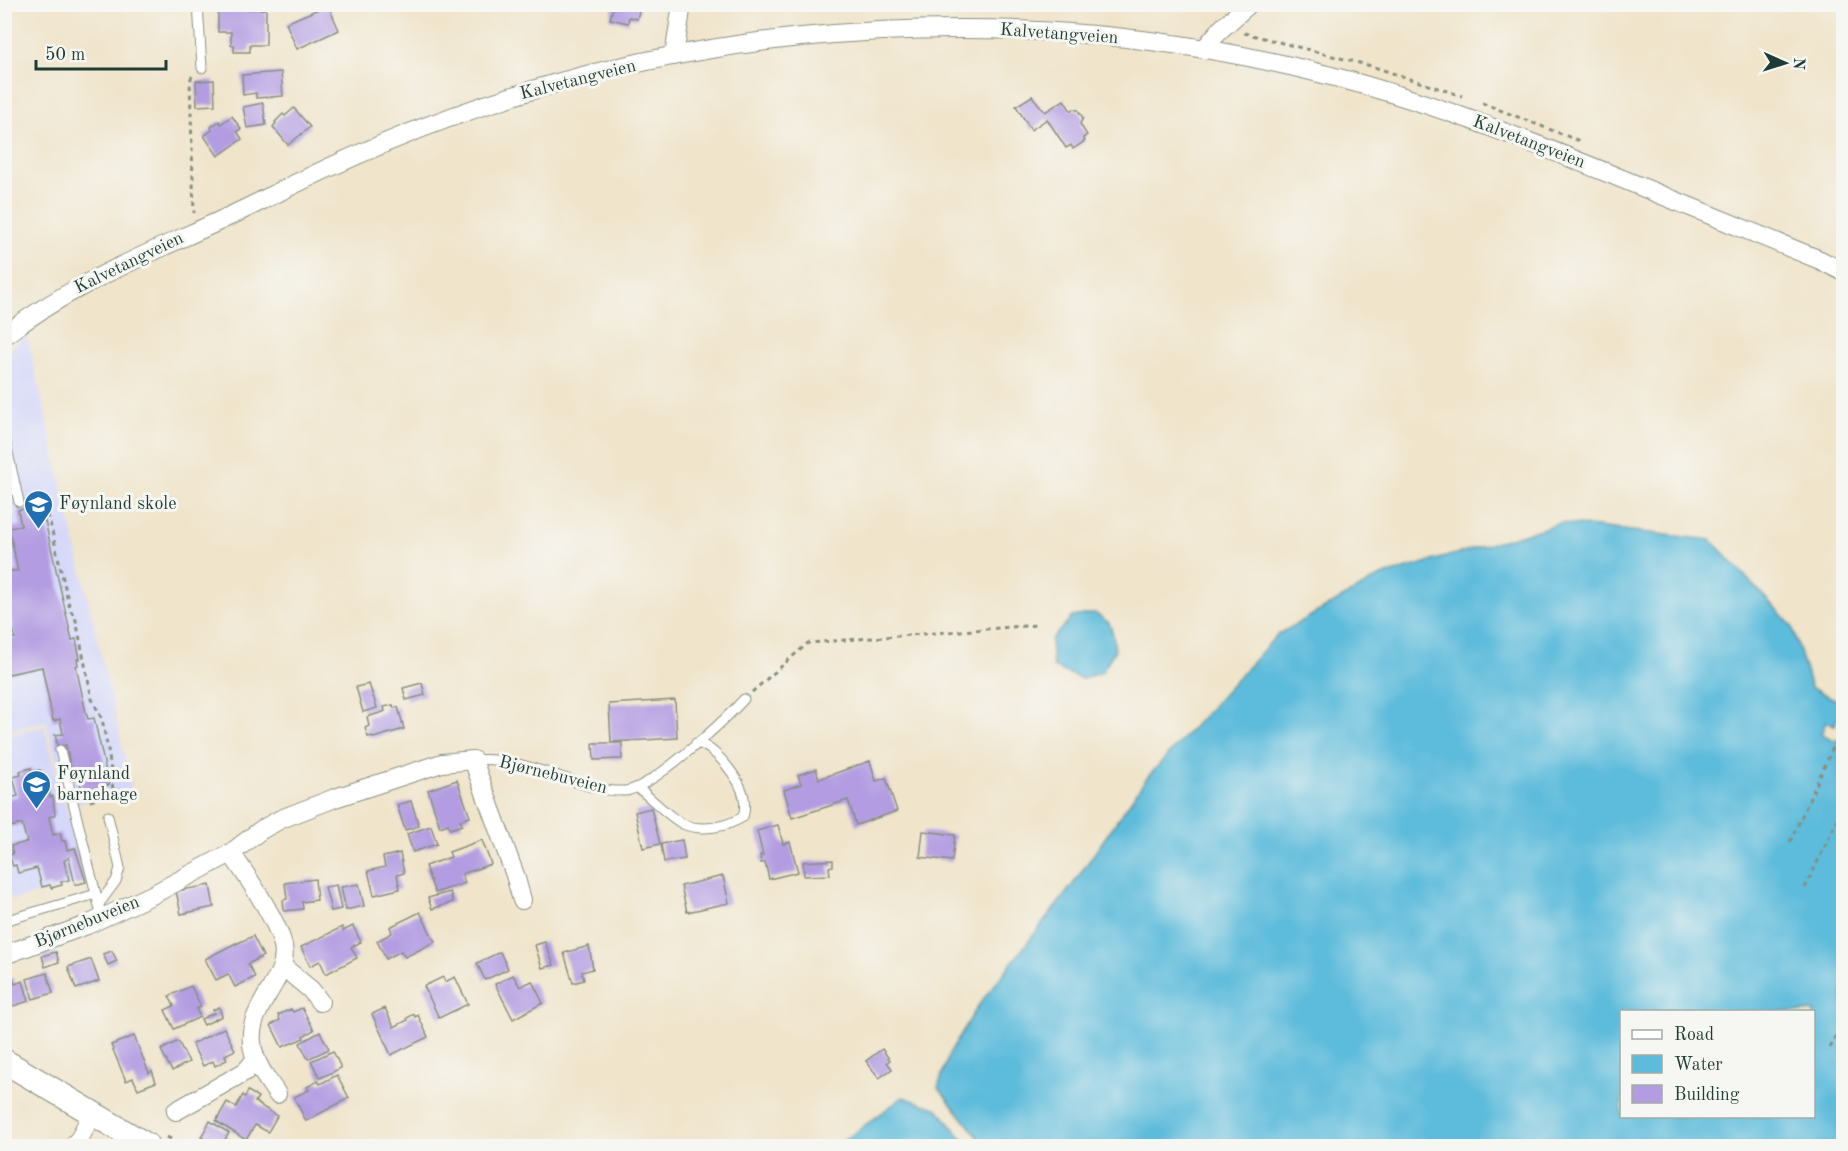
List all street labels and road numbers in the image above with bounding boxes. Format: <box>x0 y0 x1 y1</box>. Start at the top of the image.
street label: Kalvetangveien <box>999 21 1119 47</box>
street label: Kalvetangveien <box>518 57 638 103</box>
street label: Kalvetangveien <box>1470 112 1588 172</box>
street label: Kalvetangveien <box>72 229 187 297</box>
street label: Bjørnebuveien <box>497 753 609 797</box>
street label: Bjørnebuveien <box>32 893 142 951</box>

